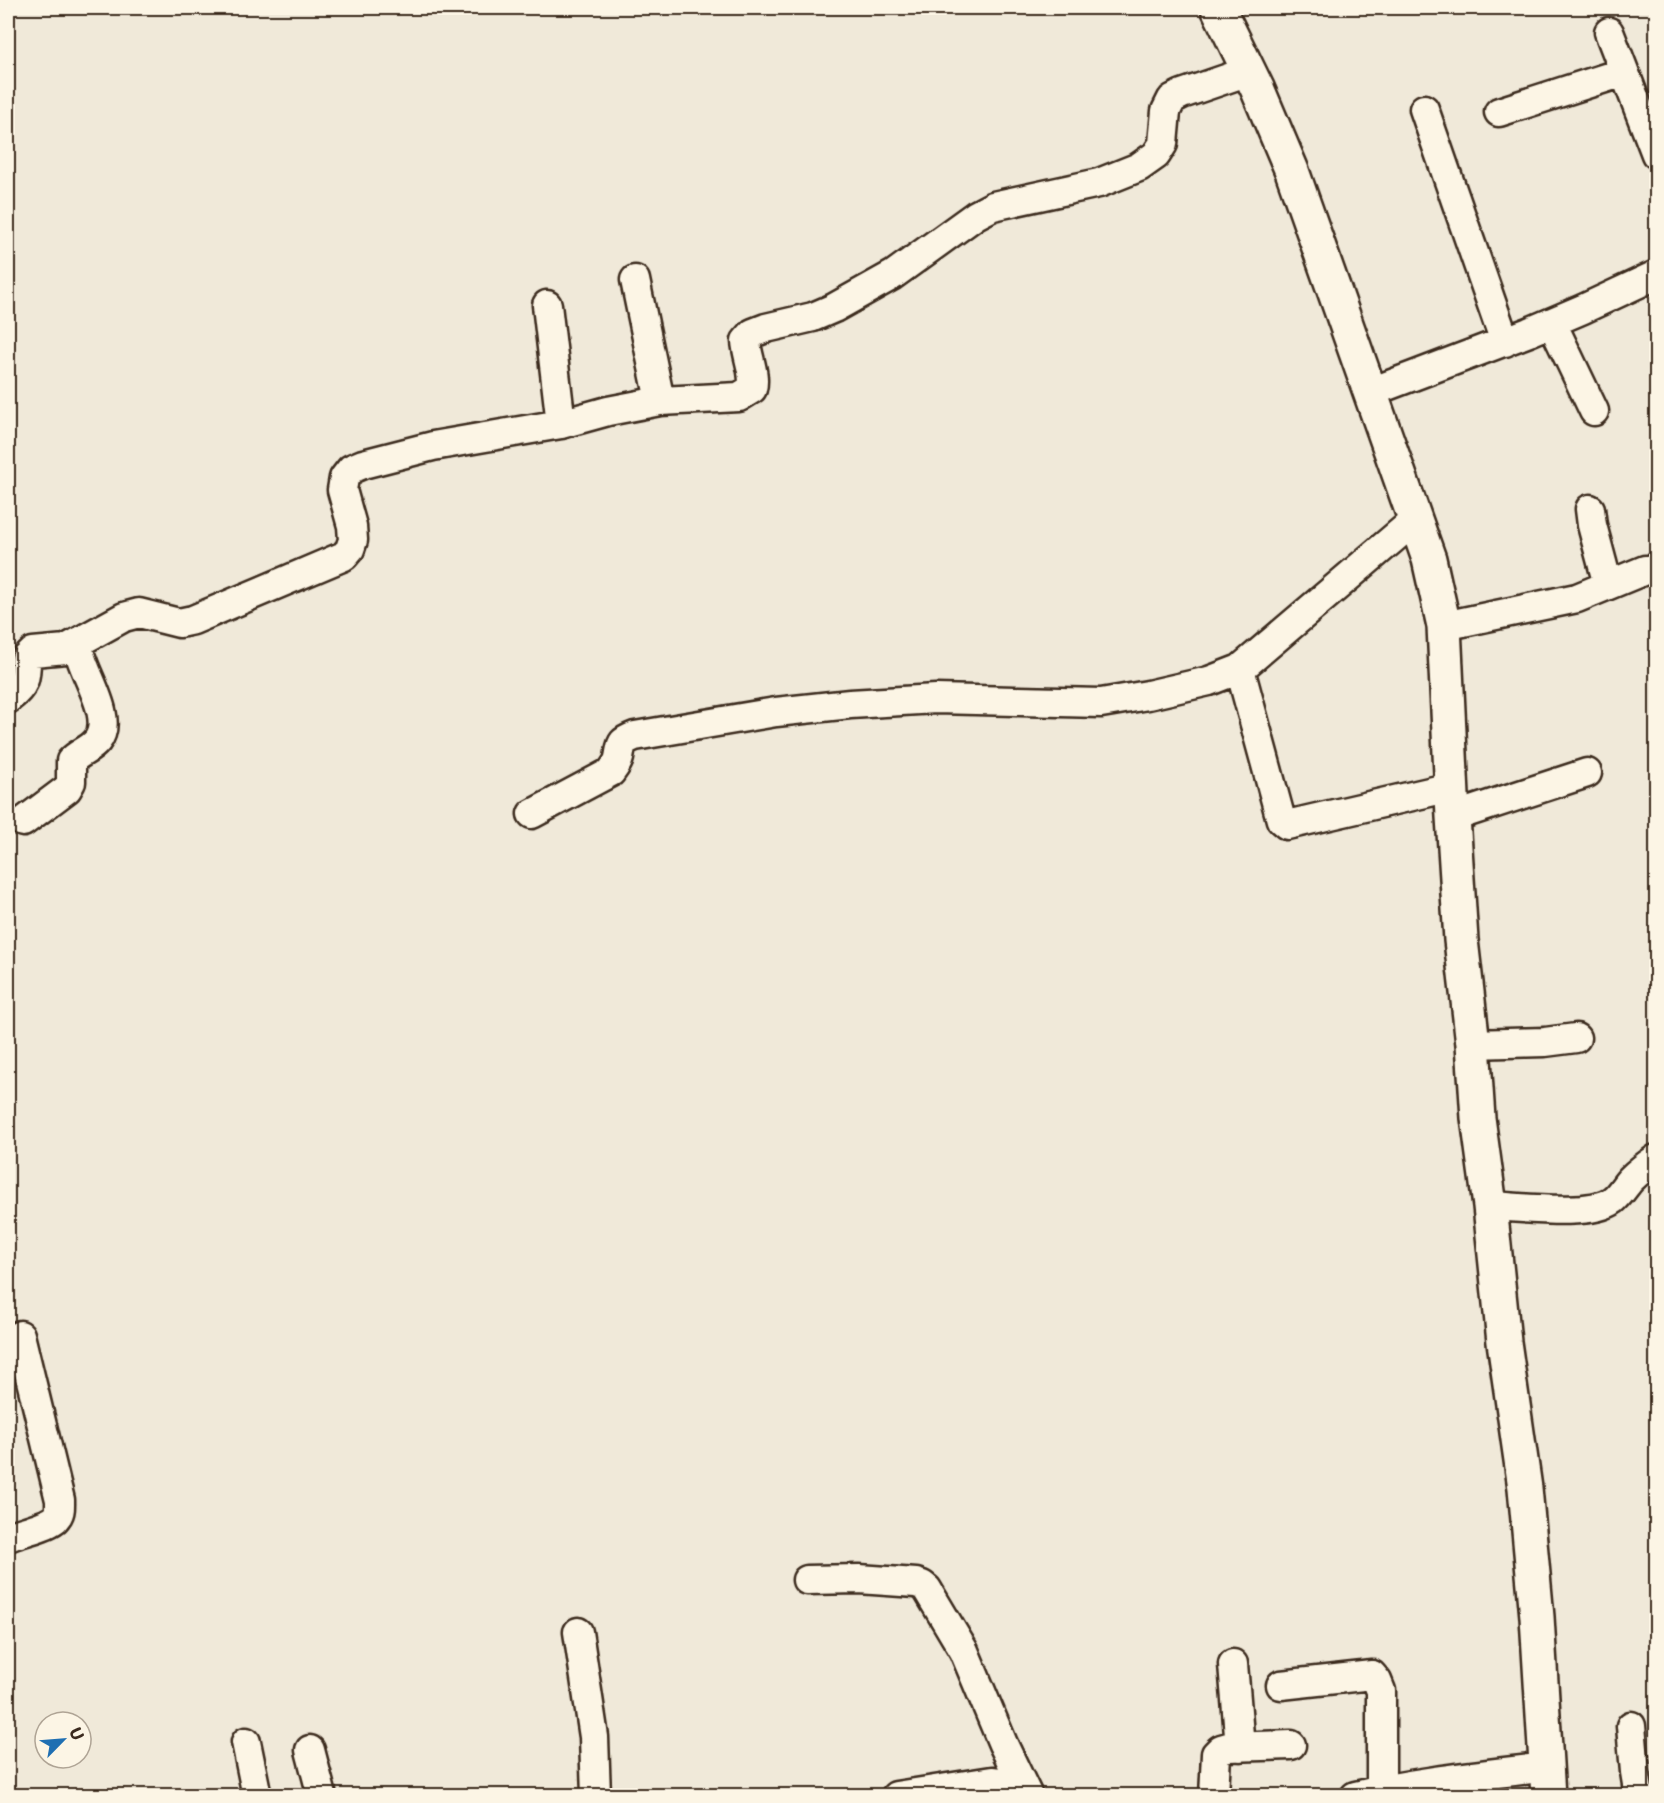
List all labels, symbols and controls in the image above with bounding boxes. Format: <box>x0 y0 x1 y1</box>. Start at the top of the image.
north arrow <box>33 1710 93 1770</box>
text: U <box>64 1723 91 1744</box>

